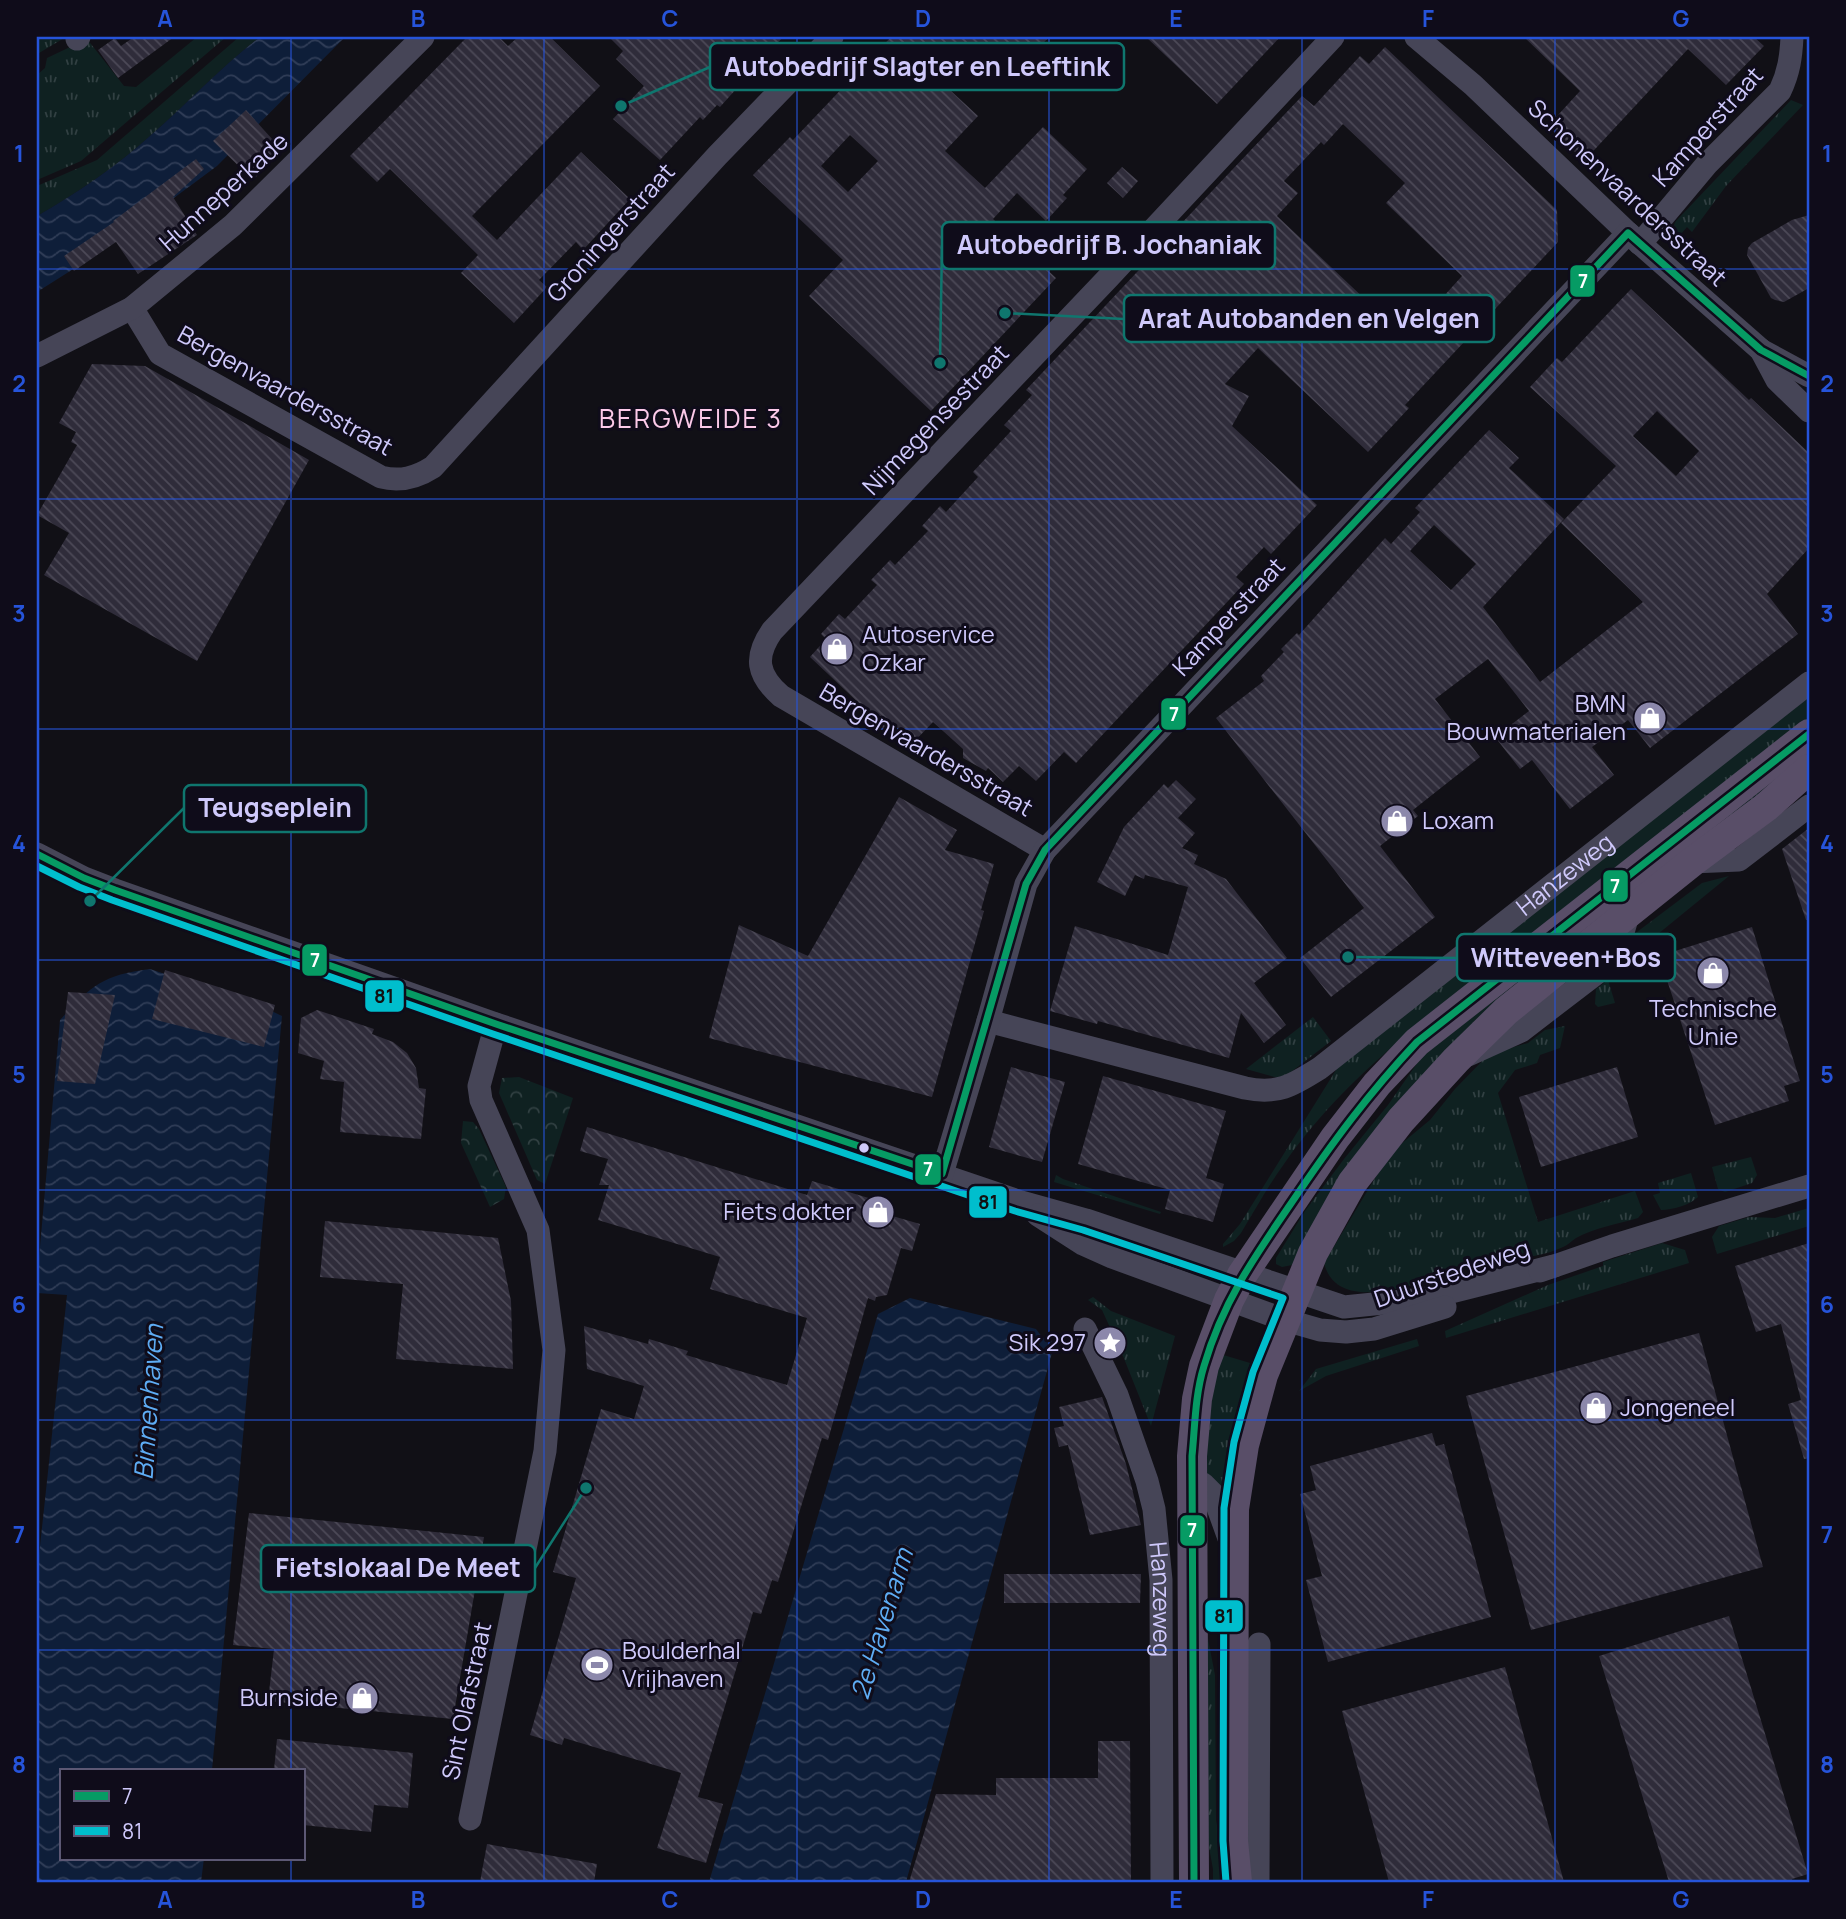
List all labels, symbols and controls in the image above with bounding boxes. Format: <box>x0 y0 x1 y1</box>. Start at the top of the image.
text: A <box>157 2 173 34</box>
text: B <box>411 2 425 34</box>
text: C <box>662 2 679 34</box>
text: D <box>915 2 931 34</box>
text: E <box>1169 2 1183 34</box>
text: F <box>1422 2 1434 34</box>
text: G <box>1673 2 1690 34</box>
callout: Autobedrijf Slagter en Leeftink <box>710 43 1124 90</box>
text: Autobedrijf Slagter en Leeftink <box>724 48 1111 84</box>
street label: Kamperstraat <box>1644 59 1770 193</box>
street label: Schonenvaardersstraat <box>1521 91 1735 293</box>
street label: Hunneperkade <box>151 124 295 258</box>
text: 1 <box>14 137 24 169</box>
text: 1 <box>1822 137 1832 169</box>
street label: Groningerstraat <box>538 155 681 309</box>
callout: Autobedrijf B. Jochaniak <box>942 222 1275 269</box>
text: Autobedrijf B. Jochaniak <box>957 226 1262 262</box>
line badge: 7 <box>1569 264 1596 298</box>
text: 7 <box>1578 268 1588 294</box>
callout: Arat Autobanden en Velgen <box>1124 295 1494 342</box>
text: Arat Autobanden en Velgen <box>1138 300 1480 336</box>
street label: Bergenvaardersstraat <box>172 317 399 463</box>
street label: Nijmegensestraat <box>854 336 1015 502</box>
text: 2 <box>12 367 26 399</box>
text: 2 <box>1820 367 1834 399</box>
district label: BERGWEIDE 3 <box>599 400 783 436</box>
street label: Kamperstraat <box>1164 550 1291 682</box>
text: 3 <box>12 597 26 629</box>
text: 3 <box>1820 597 1834 629</box>
place label: Autoservice Ozkar <box>862 617 995 678</box>
shop icon: Autoservice Ozkar <box>818 630 856 668</box>
street label: Bergenvaardersstraat <box>814 674 1039 823</box>
place label: BMN Bouwmaterialen <box>1446 686 1626 747</box>
line badge: 7 <box>1160 697 1187 731</box>
shop icon: BMN Bouwmaterialen <box>1631 699 1669 737</box>
text: 7 <box>1169 701 1179 727</box>
callout: Teugseplein <box>184 785 366 832</box>
text: Teugseplein <box>198 789 352 825</box>
shop icon: Loxam <box>1378 802 1416 840</box>
place label: Loxam <box>1422 803 1494 836</box>
street label: Hanzeweg <box>1509 825 1620 923</box>
text: 4 <box>12 827 26 859</box>
text: 4 <box>1820 827 1834 859</box>
line badge: 7 <box>1602 869 1629 903</box>
text: 7 <box>1610 873 1620 899</box>
callout: Witteveen+Bos <box>1457 934 1675 981</box>
text: Witteveen+Bos <box>1471 939 1661 975</box>
line badge: 7 <box>301 943 328 977</box>
text: 7 <box>310 947 320 973</box>
shop icon: Technische Unie <box>1694 954 1732 992</box>
line badge: 81 <box>364 979 405 1013</box>
text: 81 <box>374 983 394 1009</box>
place label: Technische Unie <box>1649 991 1777 1052</box>
text: 5 <box>12 1058 26 1090</box>
text: 5 <box>1820 1058 1834 1090</box>
unlabelled marker <box>857 1141 871 1155</box>
line badge: 7 <box>914 1153 942 1186</box>
text: 7 <box>923 1156 933 1182</box>
line badge: 81 <box>968 1185 1008 1219</box>
text: 81 <box>978 1189 998 1215</box>
shop icon: Fiets dokter <box>859 1193 897 1231</box>
place label: Fiets dokter <box>723 1194 854 1227</box>
street label: Duurstedeweg <box>1369 1231 1534 1315</box>
text: 6 <box>12 1288 26 1320</box>
text: 6 <box>1820 1288 1834 1320</box>
water label: Binnenhaven <box>125 1322 171 1481</box>
place icon: Sik 297 <box>1091 1324 1129 1362</box>
place label: Sik 297 <box>1009 1325 1086 1358</box>
shop icon: Jongeneel <box>1577 1389 1615 1427</box>
place label: Jongeneel <box>1620 1390 1735 1423</box>
line badge: 7 <box>1179 1514 1206 1547</box>
text: 7 <box>1187 1517 1197 1543</box>
text: 7 <box>13 1518 25 1550</box>
text: 7 <box>1821 1518 1833 1550</box>
street label: Hanzeweg <box>1142 1540 1179 1657</box>
water label: 2e Havenarm <box>841 1542 922 1703</box>
callout: Fietslokaal De Meet <box>261 1545 535 1592</box>
text: Fietslokaal De Meet <box>275 1549 521 1585</box>
line badge: 81 <box>1204 1599 1244 1633</box>
text: 81 <box>1214 1603 1234 1629</box>
street label: Sint Olafstraat <box>433 1619 498 1783</box>
place label: Boulderhal Vrijhaven <box>622 1633 741 1694</box>
sports icon: Boulderhal Vrijhaven <box>578 1646 616 1684</box>
shop icon: Burnside <box>343 1679 381 1717</box>
place label: Burnside <box>240 1680 338 1713</box>
text: 8 <box>12 1748 26 1780</box>
text: 8 <box>1820 1748 1834 1780</box>
legend <box>60 1769 304 1860</box>
text: 7 <box>122 1782 133 1810</box>
text: 81 <box>122 1817 142 1845</box>
text: A <box>157 1883 173 1915</box>
text: B <box>411 1883 425 1915</box>
text: C <box>662 1883 679 1915</box>
text: D <box>915 1883 931 1915</box>
text: E <box>1169 1883 1183 1915</box>
text: F <box>1422 1883 1434 1915</box>
text: G <box>1673 1883 1690 1915</box>

